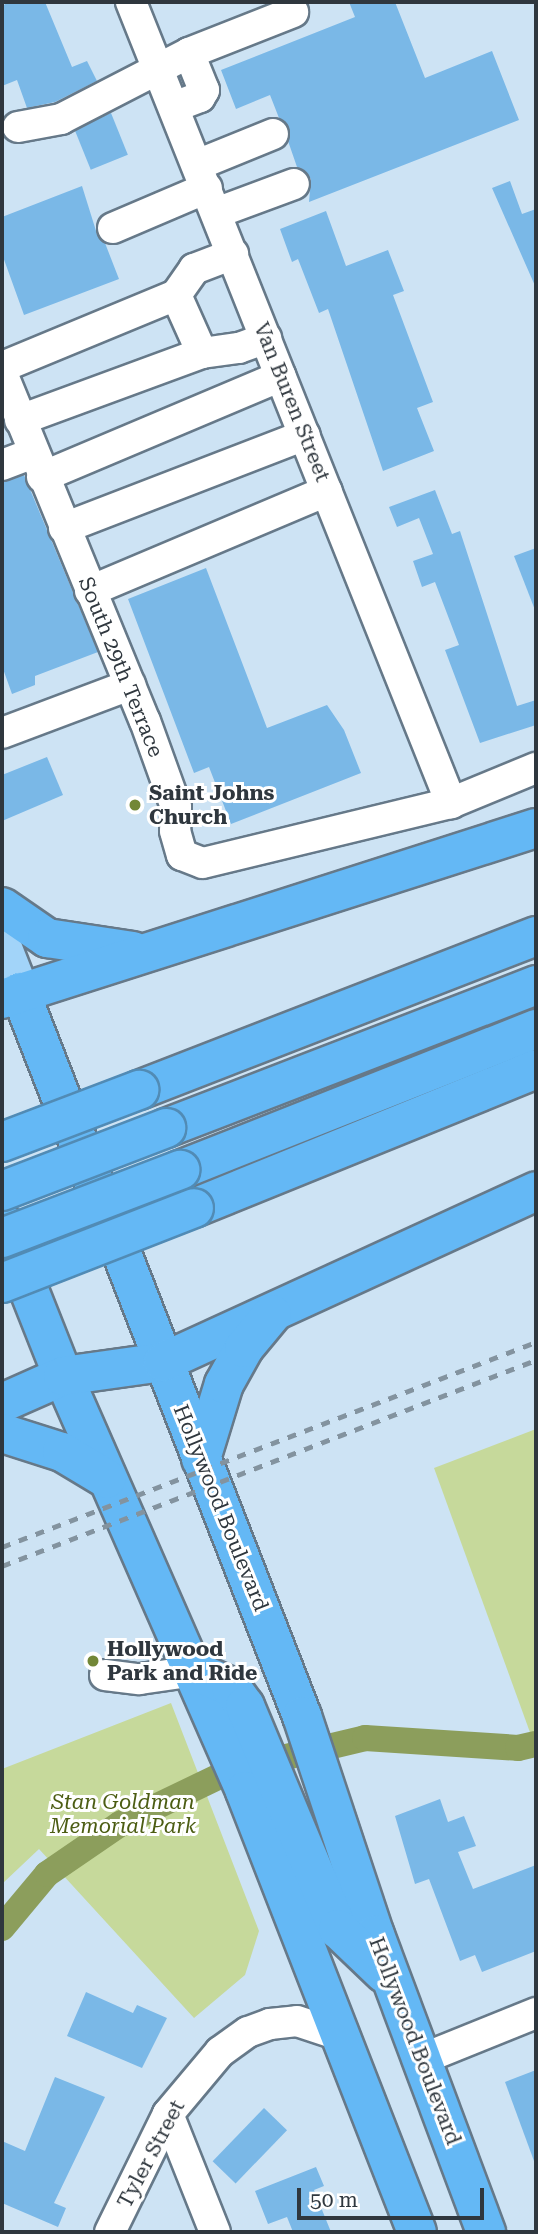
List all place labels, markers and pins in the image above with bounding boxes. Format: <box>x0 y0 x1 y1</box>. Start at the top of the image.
place label: Saint Johns Church <box>149 780 274 830</box>
marker: Saint Johns Church <box>127 797 143 813</box>
place label: Hollywood Park and Ride <box>107 1636 257 1686</box>
marker: Hollywood Park and Ride <box>85 1653 101 1669</box>

